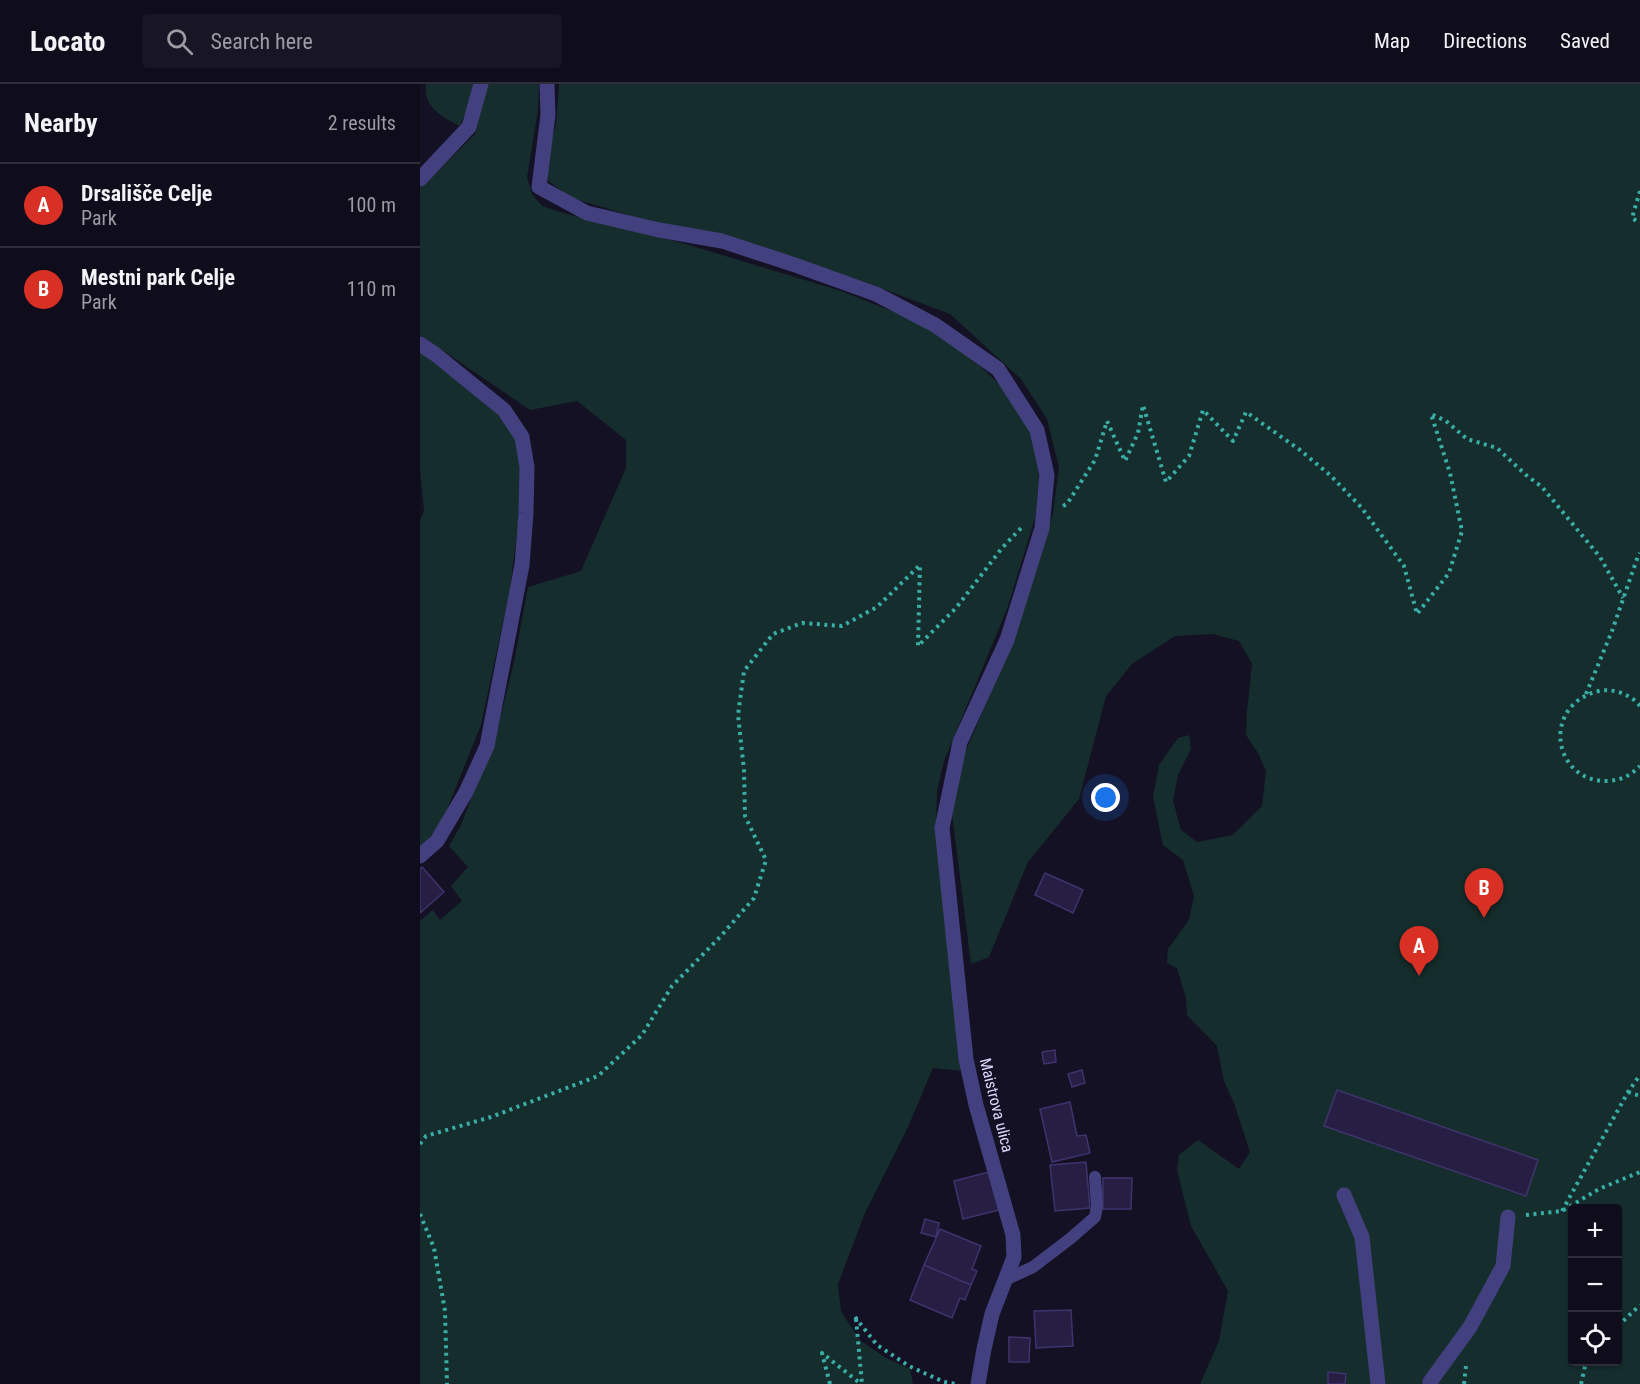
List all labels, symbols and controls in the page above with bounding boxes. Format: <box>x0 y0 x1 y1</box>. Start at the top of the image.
search box <box>142 14 562 68</box>
text: Locato <box>30 25 106 58</box>
icon: search <box>163 25 196 58</box>
text: Search here <box>211 29 313 54</box>
text: Map <box>1374 29 1410 53</box>
text: Directions <box>1443 29 1527 53</box>
text: Saved <box>1560 29 1610 53</box>
text: Nearby <box>24 108 98 138</box>
text: 2 results <box>328 111 396 135</box>
text: Drsališče Celje <box>81 181 212 206</box>
text: A <box>38 193 49 217</box>
text: 100 m <box>347 193 396 217</box>
text: Park <box>81 206 117 230</box>
text: Mestni park Celje <box>81 265 235 290</box>
text: B <box>38 277 49 301</box>
text: 110 m <box>347 277 396 301</box>
text: Park <box>81 290 117 314</box>
your location <box>1091 783 1120 812</box>
pin: B <box>1464 868 1504 918</box>
pin: A <box>1400 926 1438 976</box>
street label: Maistrova ulica <box>976 1056 1017 1154</box>
map controls <box>1568 1204 1622 1366</box>
button: + <box>1568 1204 1622 1258</box>
button: − <box>1568 1258 1622 1312</box>
button: locate <box>1568 1312 1622 1366</box>

